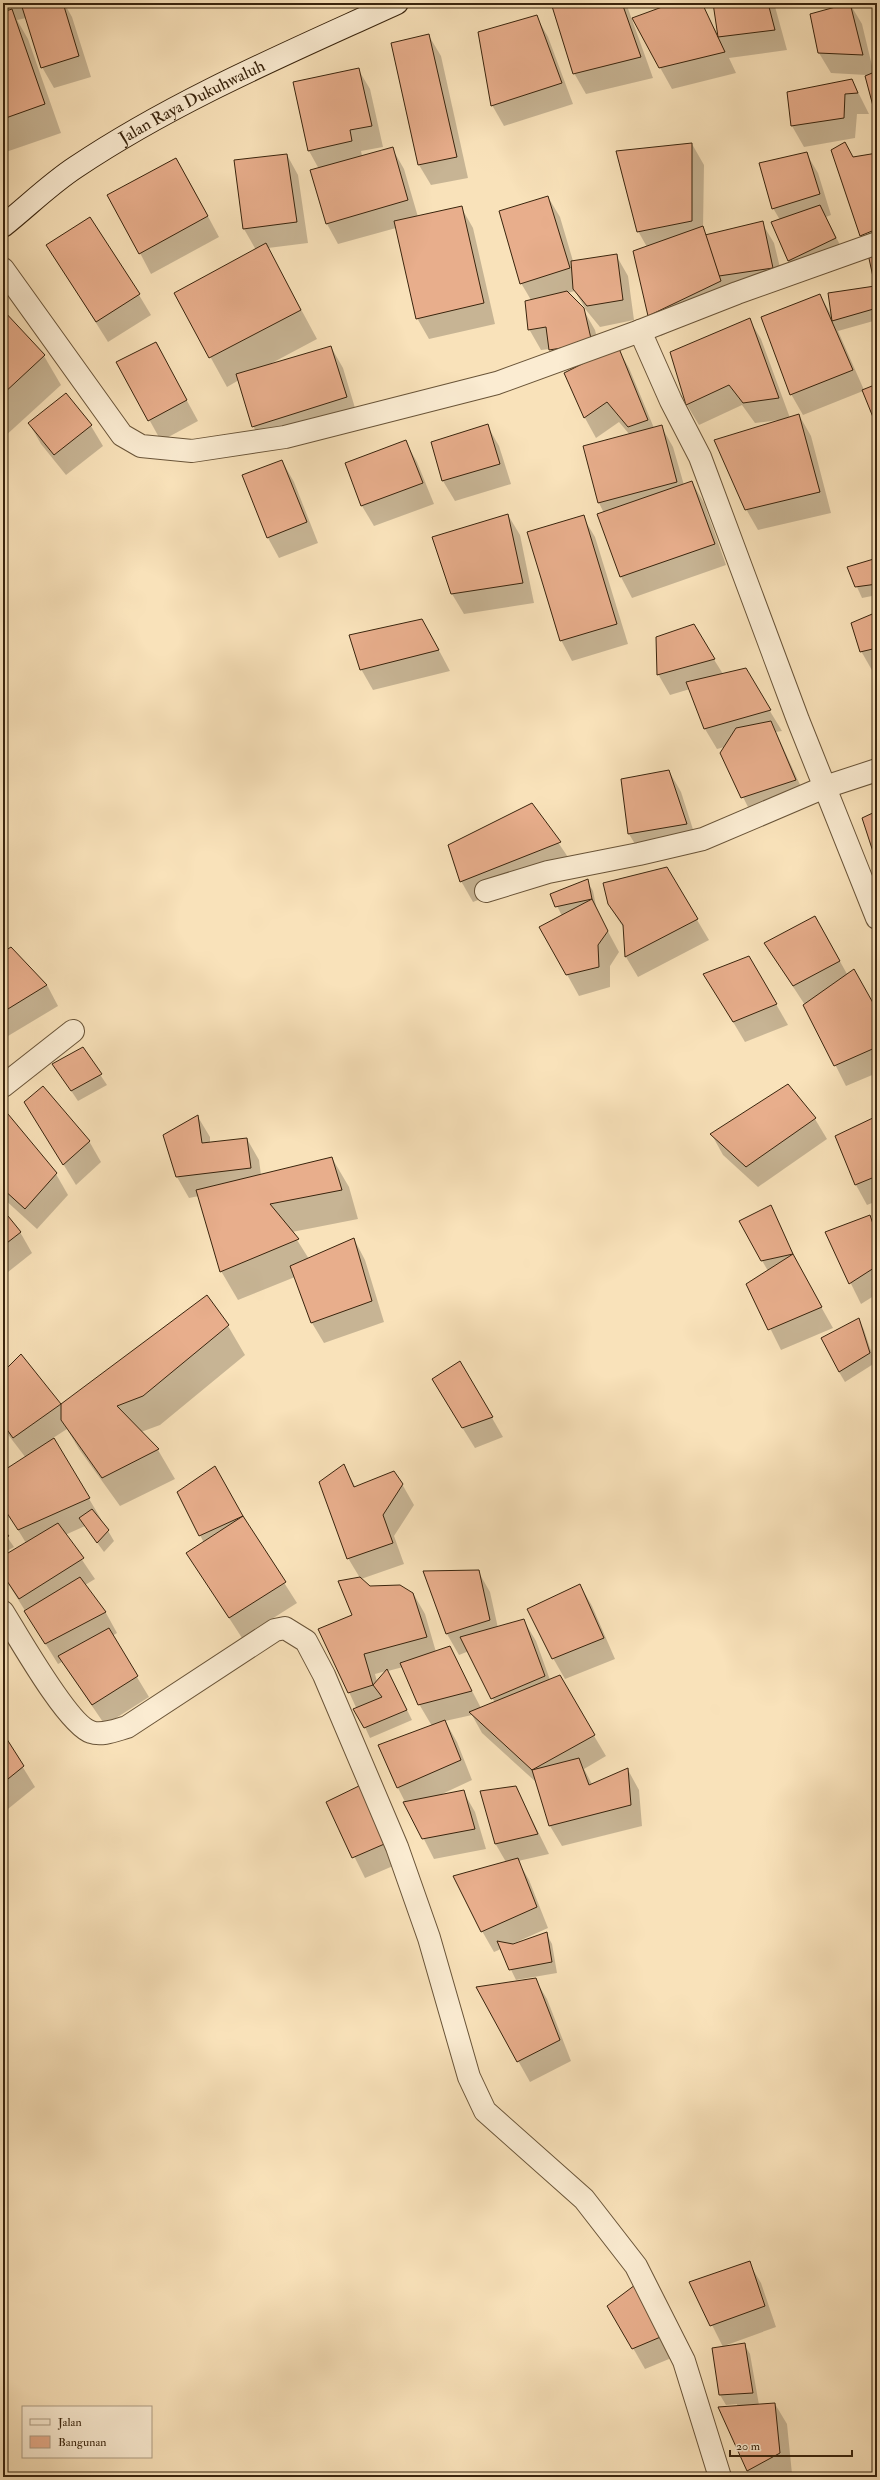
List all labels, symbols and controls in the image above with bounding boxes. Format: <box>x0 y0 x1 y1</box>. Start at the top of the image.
street label: Jalan Raya Dukuhwaluh <box>114 55 268 150</box>
legend <box>22 2406 152 2458</box>
text: Jalan <box>57 2415 82 2430</box>
scale bar <box>730 2432 852 2458</box>
text: Bangunan <box>58 2435 107 2450</box>
text: 20 m <box>736 2439 761 2454</box>

